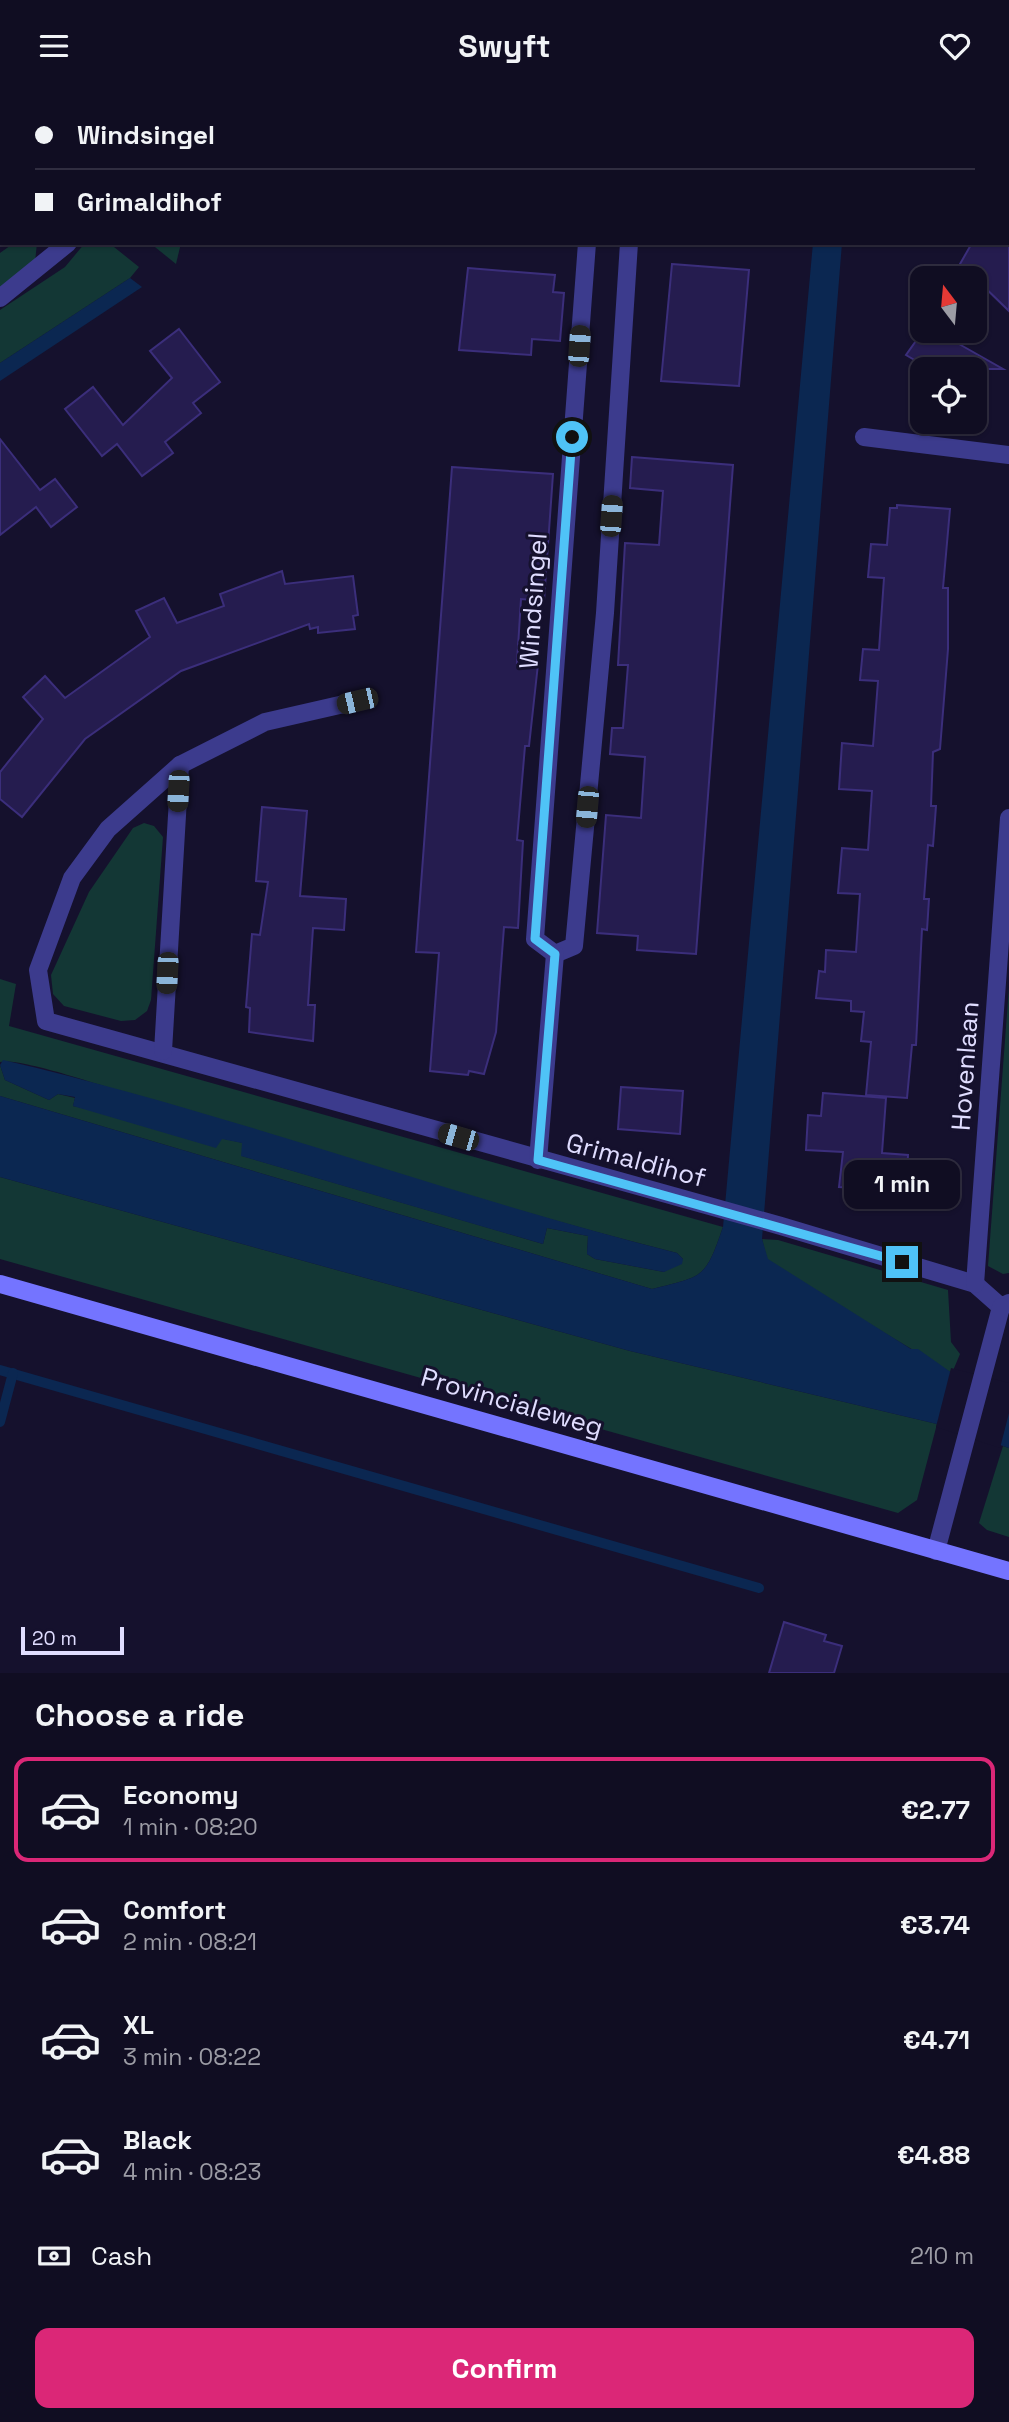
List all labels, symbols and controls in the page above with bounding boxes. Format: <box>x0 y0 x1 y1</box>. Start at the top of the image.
text: Swyft <box>458 26 551 66</box>
icon: menu <box>35 27 73 65</box>
icon: heart <box>936 27 974 65</box>
text: Windsingel <box>77 118 215 152</box>
text: Grimaldihof <box>77 185 222 219</box>
north arrow <box>910 266 987 343</box>
map controls <box>910 266 987 434</box>
car <box>568 324 591 368</box>
button: locate <box>910 357 987 434</box>
route start <box>556 421 588 453</box>
car <box>600 494 623 538</box>
street label: Windsingel <box>511 532 555 670</box>
car <box>335 686 380 716</box>
car <box>167 769 190 813</box>
car <box>575 785 600 829</box>
car <box>156 951 179 995</box>
street label: Hovenlaan <box>944 1000 986 1132</box>
car <box>435 1121 482 1153</box>
street label: Grimaldihof <box>562 1125 710 1195</box>
callout: 1 min <box>844 1161 960 1209</box>
text: 1 min <box>874 1169 930 1199</box>
route end <box>886 1246 918 1278</box>
street label: Provincialeweg <box>417 1360 607 1444</box>
scale bar <box>21 1624 124 1656</box>
text: 20 m <box>32 1626 77 1651</box>
text: Choose a ride <box>35 1695 245 1735</box>
icon: car <box>39 1778 102 1841</box>
text: Economy <box>123 1778 239 1812</box>
text: €2.77 <box>901 1793 970 1827</box>
text: 1 min · 08:20 <box>123 1812 258 1842</box>
icon: car <box>39 1893 102 1956</box>
text: Comfort <box>123 1893 226 1927</box>
text: €3.74 <box>900 1908 970 1942</box>
text: 2 min · 08:21 <box>123 1927 257 1957</box>
icon: car <box>39 2008 102 2071</box>
text: XL <box>123 2008 154 2042</box>
text: €4.71 <box>903 2023 970 2057</box>
text: 3 min · 08:22 <box>123 2042 261 2072</box>
icon: car <box>39 2123 102 2186</box>
text: Black <box>123 2123 192 2157</box>
text: €4.88 <box>897 2138 970 2172</box>
text: 4 min · 08:23 <box>123 2157 262 2187</box>
icon: cash <box>35 2237 73 2275</box>
text: Cash <box>91 2239 152 2273</box>
text: 210 m <box>910 2241 974 2271</box>
button: Confirm <box>35 2328 974 2408</box>

